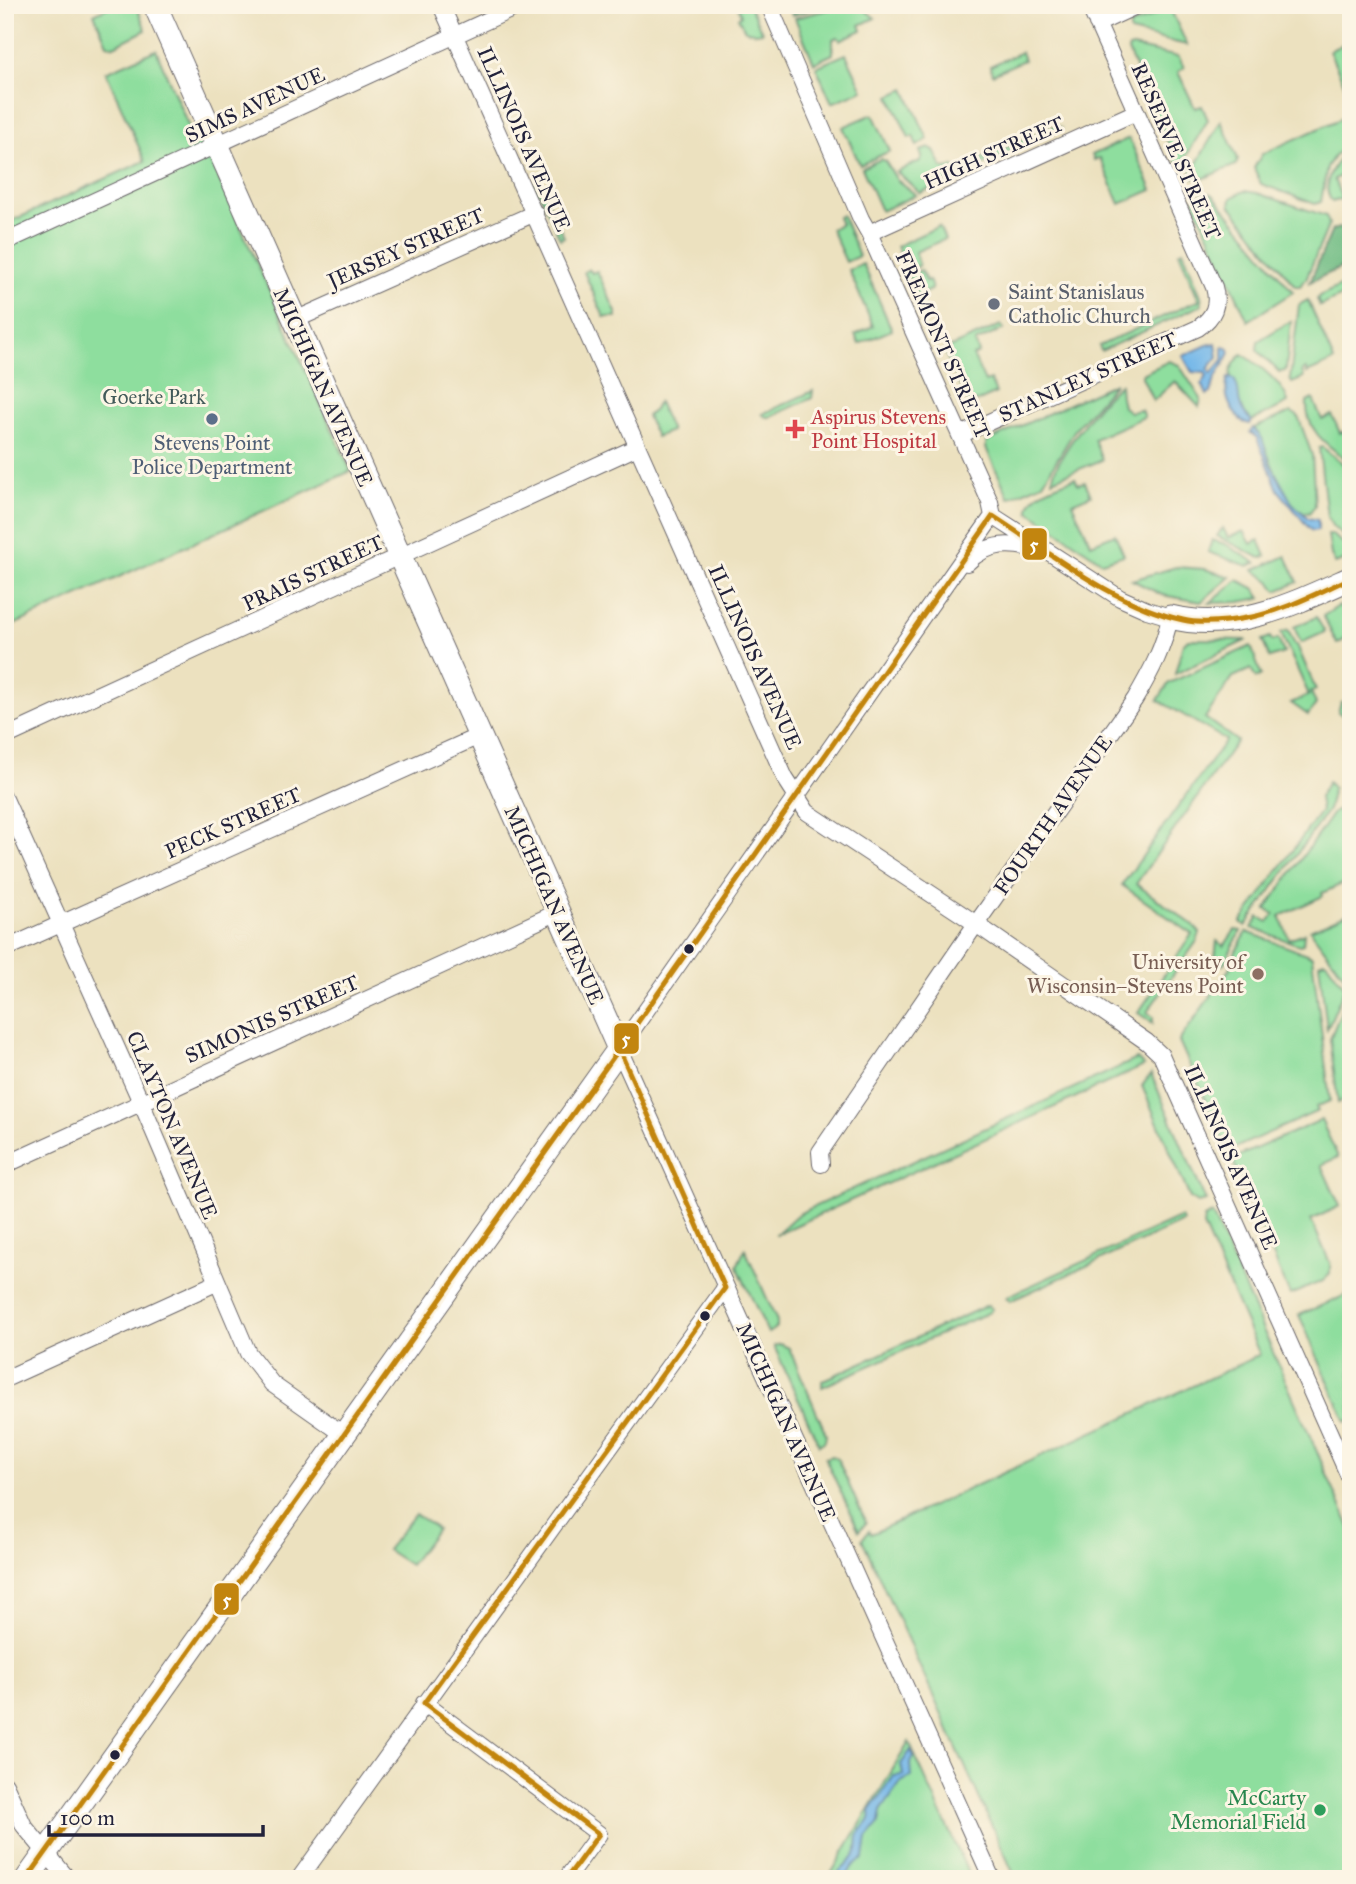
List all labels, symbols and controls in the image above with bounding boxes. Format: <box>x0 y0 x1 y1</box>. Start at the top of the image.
street label: ILLINOIS AVENUE <box>472 43 576 235</box>
street label: RESERVE STREET <box>1125 59 1227 243</box>
street label: SIMS AVENUE <box>181 61 329 149</box>
street label: HIGH STREET <box>920 110 1068 196</box>
street label: JERSEY STREET <box>322 202 488 295</box>
street label: FREMONT STREET <box>890 247 996 443</box>
place label: Saint Stanislaus Catholic Church <box>1008 279 1151 329</box>
street label: MICHIGAN AVENUE <box>267 283 379 491</box>
marker: Saint Stanislaus Catholic Church <box>986 296 1002 312</box>
street label: STANLEY STREET <box>995 326 1181 428</box>
park label: Goerke Park <box>102 384 206 410</box>
place label: Aspirus Stevens Point Hospital <box>810 404 946 454</box>
marker: Stevens Point Police Department <box>204 411 220 427</box>
marker: Aspirus Stevens Point Hospital <box>785 419 805 439</box>
place label: Stevens Point Police Department <box>132 430 293 480</box>
line badge: 5 <box>1021 527 1048 561</box>
street label: PRAIS STREET <box>238 529 388 617</box>
text: 5 <box>1030 533 1039 556</box>
street label: ILLINOIS AVENUE <box>703 561 807 753</box>
street label: FOURTH AVENUE <box>988 730 1118 900</box>
street label: PECK STREET <box>161 781 305 865</box>
street label: MICHIGAN AVENUE <box>498 801 610 1009</box>
unlabelled marker <box>682 942 696 956</box>
place label: University of Wisconsin–Stevens Point <box>1027 949 1247 999</box>
marker: University of Wisconsin–Stevens Point <box>1250 966 1266 982</box>
street label: SIMONIS STREET <box>181 969 363 1069</box>
line badge: 5 <box>613 1022 640 1055</box>
street label: CLAYTON AVENUE <box>121 1027 223 1223</box>
text: 5 <box>622 1027 631 1050</box>
street label: ILLINOIS AVENUE <box>1179 1061 1283 1253</box>
unlabelled marker <box>698 1309 712 1323</box>
street label: MICHIGAN AVENUE <box>730 1318 842 1526</box>
line badge: 5 <box>213 1582 240 1616</box>
text: 5 <box>223 1588 232 1611</box>
unlabelled marker <box>108 1748 122 1762</box>
place label: McCarty Memorial Field <box>1171 1785 1307 1835</box>
scale bar <box>49 1793 262 1837</box>
marker: McCarty Memorial Field <box>1312 1802 1328 1818</box>
text: 100 m <box>60 1805 115 1831</box>

